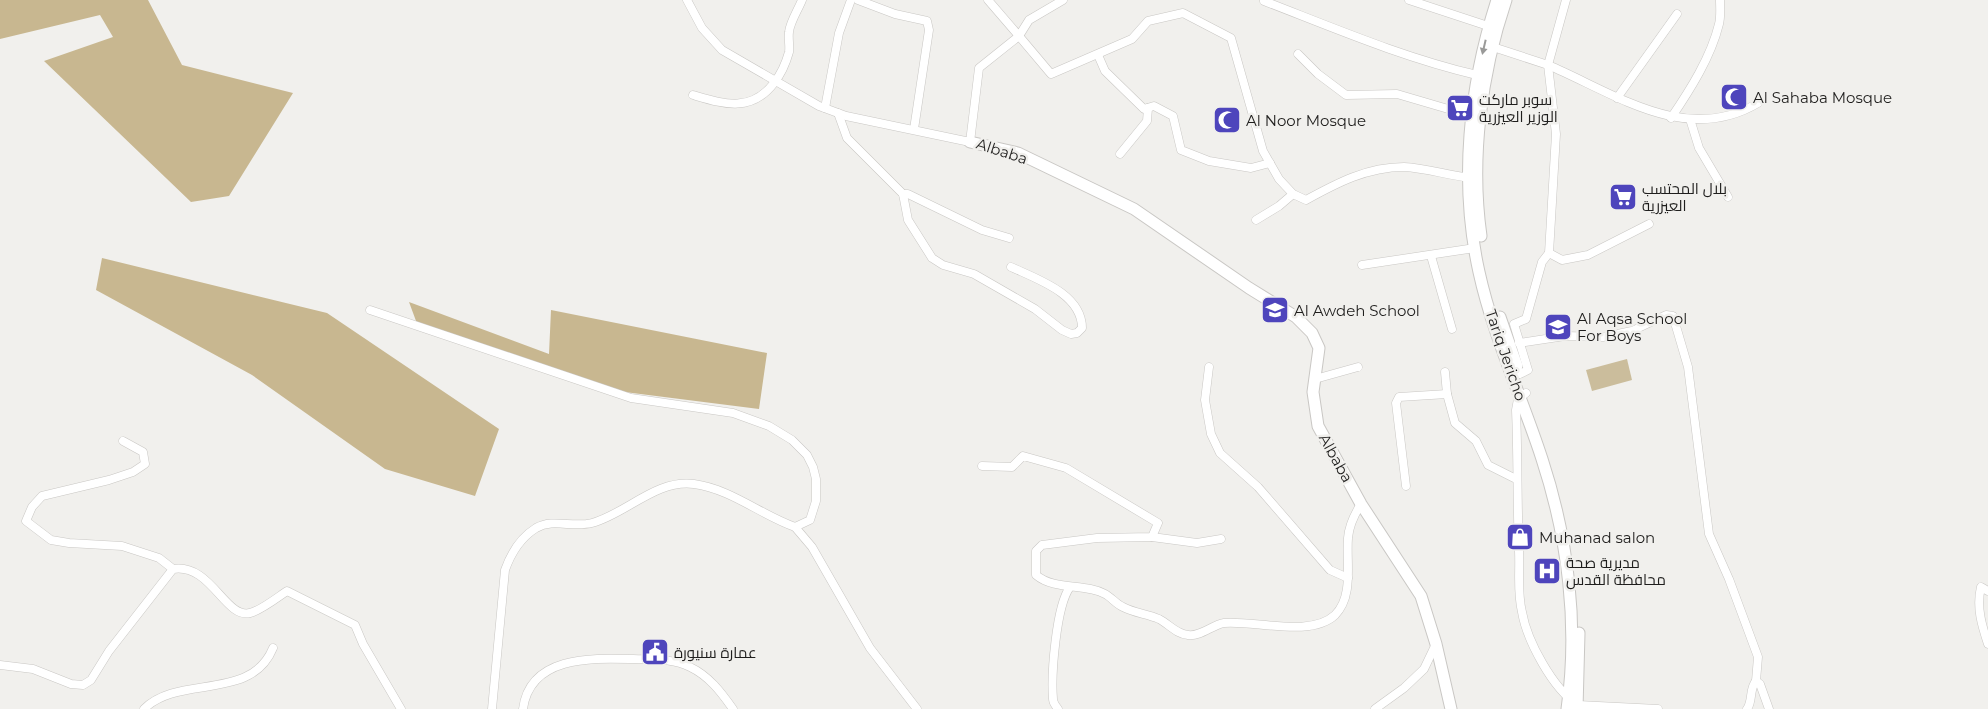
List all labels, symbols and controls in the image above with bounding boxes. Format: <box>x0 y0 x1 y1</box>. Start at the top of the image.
one-way arrow <box>1480 39 1488 54</box>
mosque icon: Al Sahaba Mosque <box>1719 82 1749 112</box>
place label: Al Sahaba Mosque <box>1753 88 1892 107</box>
place label: سوبر ماركت الوزير العيزرية <box>1479 90 1558 126</box>
supermarket icon: سوبر ماركت الوزير العيزرية <box>1445 93 1475 123</box>
mosque icon: Al Noor Mosque <box>1212 105 1242 135</box>
place label: Al Noor Mosque <box>1246 111 1366 130</box>
street label: Albaba <box>974 134 1030 168</box>
place label: بلال المحتسب العيزرية <box>1642 179 1727 215</box>
supermarket icon: بلال المحتسب العيزرية <box>1608 182 1638 212</box>
school or university icon: Al Awdeh School <box>1260 295 1290 325</box>
place label: Al Awdeh School <box>1294 301 1420 320</box>
street label: Tariq Jericho <box>1481 307 1531 403</box>
place label: Al Aqsa School For Boys <box>1577 309 1687 345</box>
school or university icon: Al Aqsa School For Boys <box>1543 312 1573 342</box>
street label: Albaba <box>1315 430 1357 486</box>
shop icon: Muhanad salon <box>1505 522 1535 552</box>
place label: Muhanad salon <box>1539 528 1655 547</box>
place label: مديرية صحة محافظة القدس <box>1566 553 1666 590</box>
hospital icon: مديرية صحة محافظة القدس <box>1532 556 1562 586</box>
public building icon: عمارة سنيورة <box>640 637 670 667</box>
place label: عمارة سنيورة <box>674 643 757 662</box>

